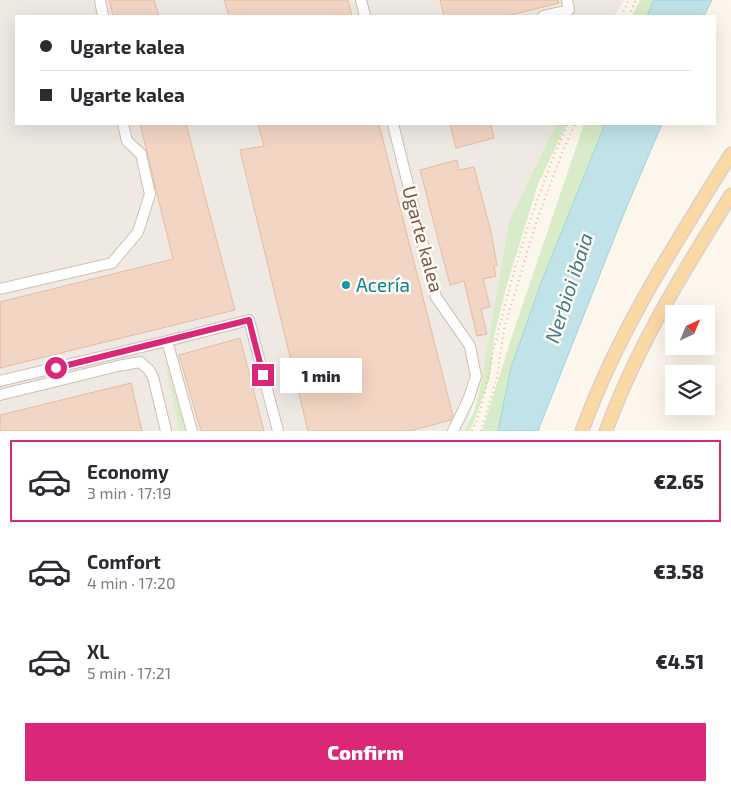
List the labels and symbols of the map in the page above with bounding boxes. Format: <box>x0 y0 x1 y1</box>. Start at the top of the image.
street label: Ugarte kalea <box>398 183 449 295</box>
water label: Nerbioi ibaia <box>539 230 597 346</box>
place label: Acería <box>356 273 410 296</box>
marker: Acería <box>340 279 352 291</box>
north arrow <box>665 305 715 355</box>
route start <box>45 357 67 379</box>
callout: 1 min <box>280 358 363 392</box>
route end <box>252 364 274 386</box>

